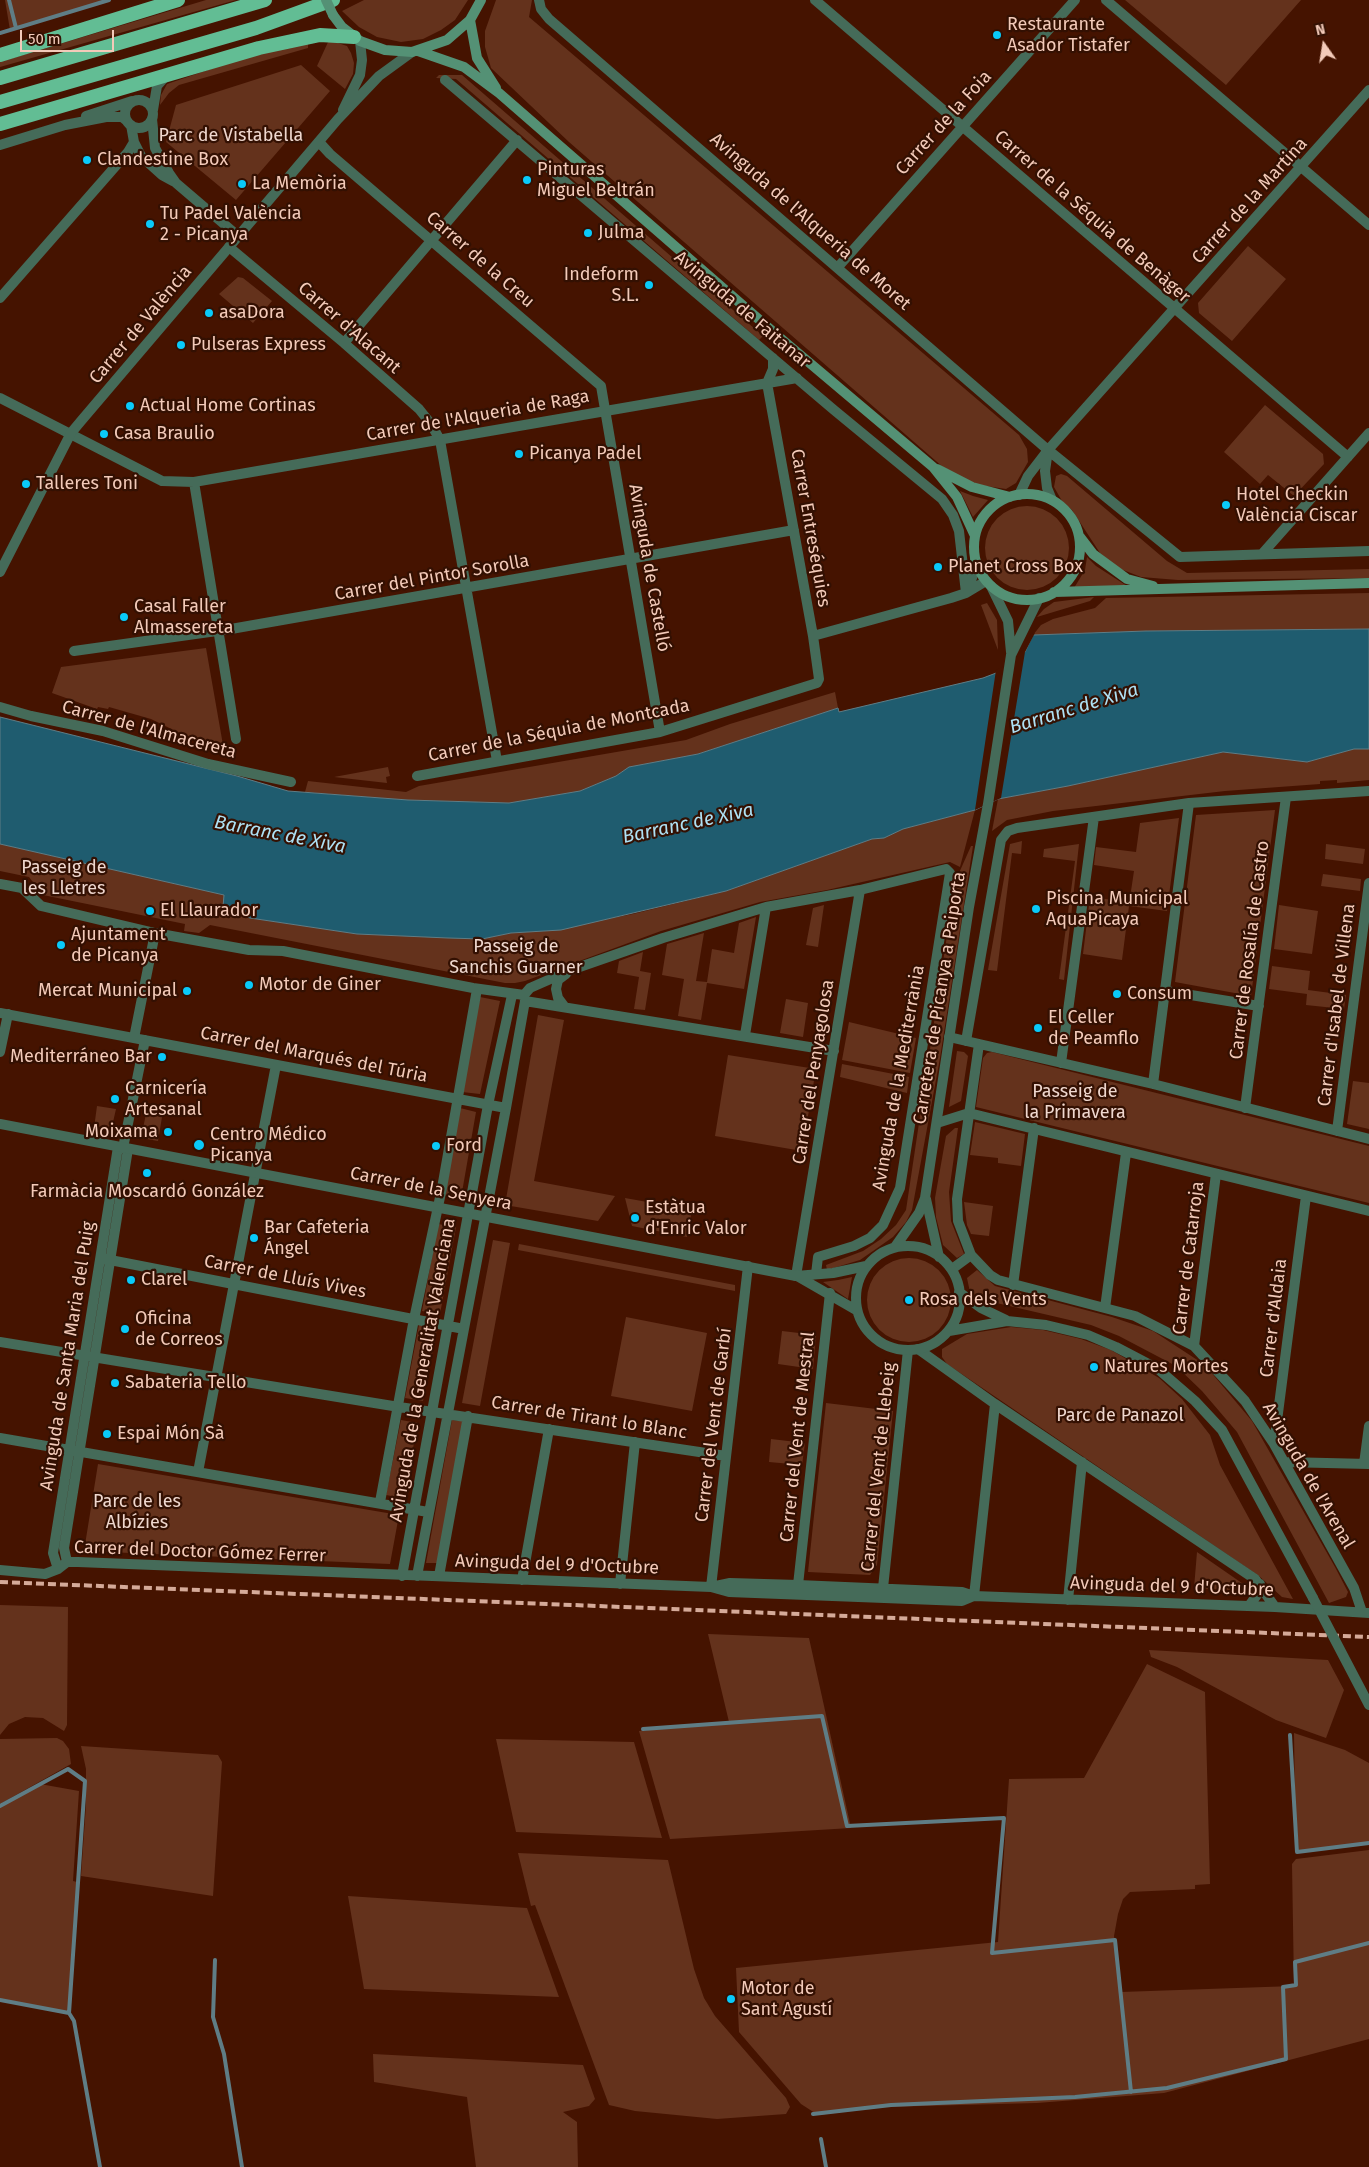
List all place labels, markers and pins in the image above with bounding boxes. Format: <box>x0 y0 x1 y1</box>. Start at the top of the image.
place label: Restaurante Asador Tistafer <box>1007 14 1130 56</box>
marker: Restaurante Asador Tistafer <box>991 29 1003 41</box>
place label: Clandestine Box <box>97 149 228 171</box>
marker: Clandestine Box <box>81 154 93 166</box>
place label: Pinturas Miguel Beltrán <box>537 159 655 202</box>
place label: La Memòria <box>252 173 347 195</box>
marker: Pinturas Miguel Beltrán <box>521 174 533 186</box>
marker: La Memòria <box>236 178 248 190</box>
place label: Tu Padel València 2 - Picanya <box>160 203 302 245</box>
marker: Tu Padel València 2 - Picanya <box>144 218 156 230</box>
place label: Julma <box>598 222 644 244</box>
marker: Julma <box>582 227 594 239</box>
place label: Indeform S.L. <box>564 264 639 306</box>
marker: Indeform S.L. <box>643 279 655 291</box>
place label: asaDora <box>219 302 285 324</box>
marker: asaDora <box>203 307 215 319</box>
place label: Pulseras Express <box>191 334 326 356</box>
marker: Pulseras Express <box>175 339 187 351</box>
place label: Actual Home Cortinas <box>140 395 316 417</box>
marker: Actual Home Cortinas <box>124 400 136 412</box>
place label: Casa Braulio <box>114 423 215 445</box>
marker: Casa Braulio <box>98 428 110 440</box>
place label: Picanya Padel <box>529 443 641 465</box>
marker: Picanya Padel <box>513 448 525 460</box>
place label: Talleres Toni <box>36 473 138 495</box>
marker: Talleres Toni <box>20 478 32 490</box>
place label: Hotel Checkin València Ciscar <box>1236 484 1357 526</box>
marker: Hotel Checkin València Ciscar <box>1220 499 1232 511</box>
place label: Planet Cross Box <box>948 556 1083 578</box>
marker: Planet Cross Box <box>932 561 944 573</box>
place label: Casal Faller Almassereta <box>134 596 233 638</box>
marker: Casal Faller Almassereta <box>118 611 130 623</box>
place label: Piscina Municipal AquaPicaya <box>1046 888 1188 931</box>
place label: El Llaurador <box>160 900 258 922</box>
marker: Piscina Municipal AquaPicaya <box>1030 903 1042 915</box>
marker: El Llaurador <box>144 905 156 917</box>
place label: Ajuntament de Picanya <box>71 924 166 966</box>
marker: Ajuntament de Picanya <box>55 939 67 951</box>
place label: Motor de Giner <box>259 974 381 996</box>
marker: Motor de Giner <box>243 979 255 991</box>
place label: Mercat Municipal <box>38 980 177 1002</box>
place label: Consum <box>1127 983 1192 1005</box>
marker: Mercat Municipal <box>181 985 193 997</box>
marker: Consum <box>1111 988 1123 1000</box>
place label: El Celler de Peamflo <box>1048 1007 1139 1050</box>
marker: El Celler de Peamflo <box>1032 1022 1044 1034</box>
place label: Mediterráneo Bar <box>10 1046 152 1068</box>
marker: Mediterráneo Bar <box>156 1051 168 1063</box>
place label: Carnicería Artesanal <box>125 1078 207 1120</box>
marker: Carnicería Artesanal <box>109 1093 121 1105</box>
place label: Moixama <box>85 1121 158 1143</box>
place label: Centro Médico Picanya <box>210 1124 327 1166</box>
marker: Moixama <box>162 1126 174 1138</box>
place label: Ford <box>446 1135 482 1157</box>
marker: Centro Médico Picanya <box>192 1138 206 1152</box>
marker: Ford <box>430 1140 442 1152</box>
marker: Farmàcia Moscardó González <box>141 1167 153 1179</box>
place label: Farmàcia Moscardó González <box>30 1181 264 1203</box>
place label: Estàtua d'Enric Valor <box>645 1197 747 1240</box>
marker: Estàtua d'Enric Valor <box>629 1212 641 1224</box>
place label: Bar Cafeteria Ángel <box>264 1217 370 1260</box>
marker: Bar Cafeteria Ángel <box>248 1232 260 1244</box>
place label: Clarel <box>141 1269 187 1291</box>
marker: Clarel <box>125 1274 137 1286</box>
place label: Rosa dels Vents <box>919 1289 1047 1311</box>
marker: Rosa dels Vents <box>903 1294 915 1306</box>
place label: Oficina de Correos <box>135 1308 223 1350</box>
marker: Oficina de Correos <box>119 1323 131 1335</box>
place label: Natures Mortes <box>1104 1356 1228 1378</box>
marker: Natures Mortes <box>1088 1361 1100 1373</box>
place label: Sabateria Tello <box>125 1372 247 1394</box>
marker: Sabateria Tello <box>109 1377 121 1389</box>
place label: Espai Món Sà <box>117 1423 225 1445</box>
marker: Espai Món Sà <box>101 1428 113 1440</box>
place label: Motor de Sant Agustí <box>741 1978 832 2020</box>
marker: Motor de Sant Agustí <box>725 1993 737 2005</box>

